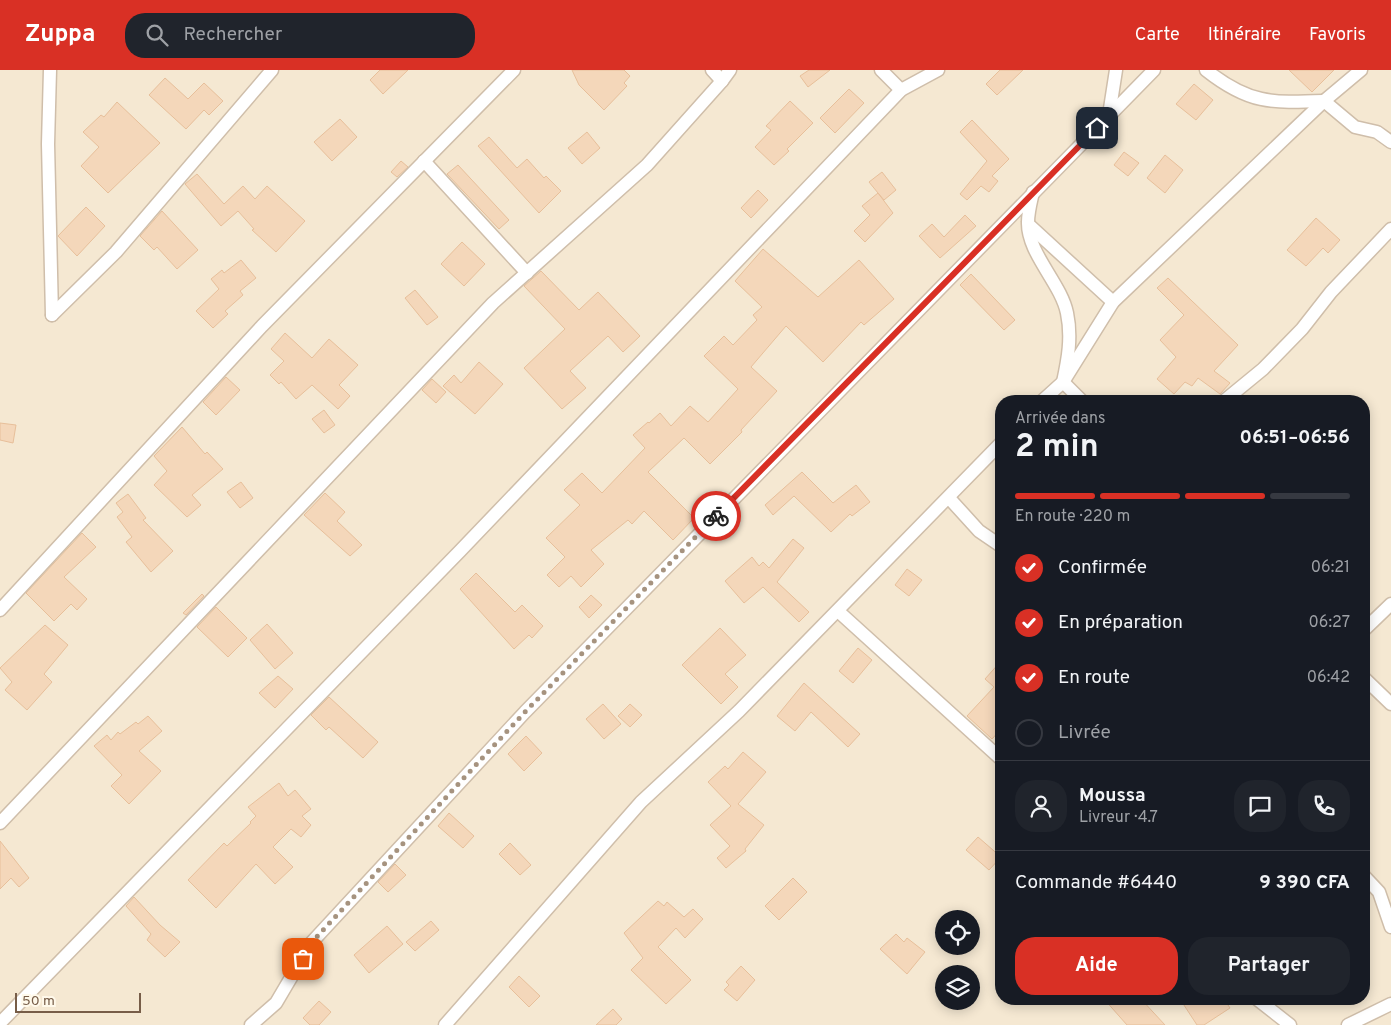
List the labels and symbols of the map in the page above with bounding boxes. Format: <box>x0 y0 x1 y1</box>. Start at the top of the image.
pin <box>1076 107 1118 149</box>
courier <box>691 491 741 541</box>
pin <box>282 938 324 980</box>
scale bar <box>15 990 141 1013</box>

